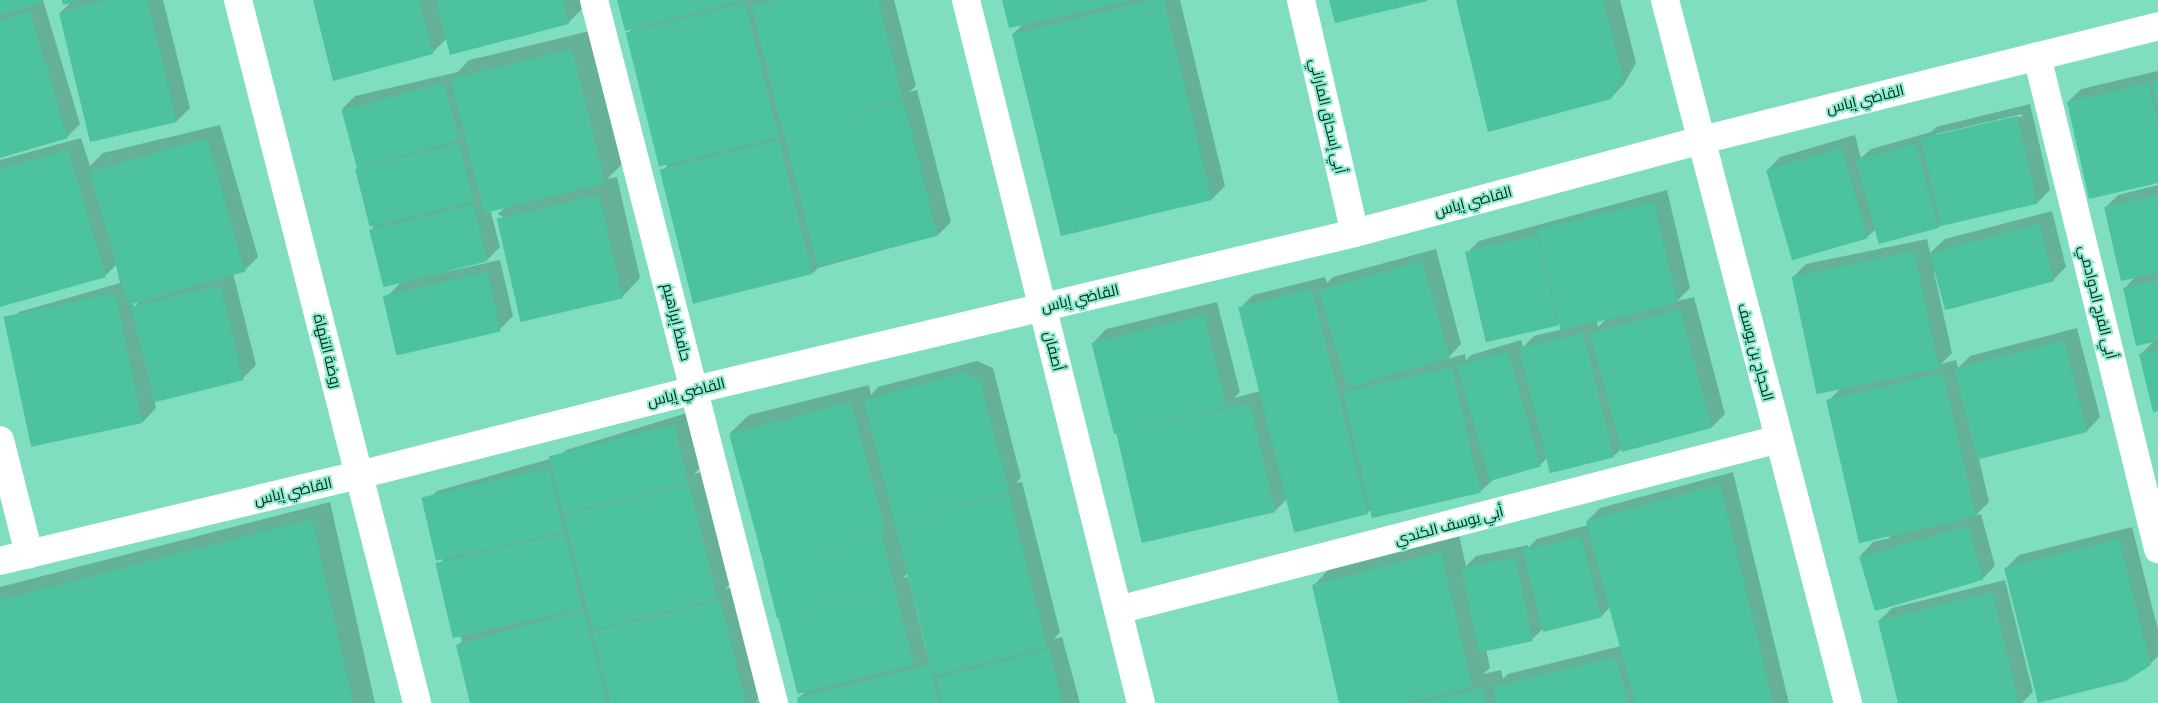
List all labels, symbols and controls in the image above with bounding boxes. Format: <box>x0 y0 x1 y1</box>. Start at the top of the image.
street label: أبي إسحاق الماراني <box>1306 57 1350 175</box>
street label: القاضي إياس <box>1824 81 1906 117</box>
street label: القاضي إياس <box>1432 182 1514 220</box>
street label: أبي الفرج الدوادمي <box>2075 243 2121 361</box>
street label: القاضي إياس <box>1039 280 1121 316</box>
street label: حافظ إبراهيم <box>659 281 695 363</box>
street label: الحجاج بن يوسف <box>1734 301 1778 403</box>
street label: روضة التنهاة <box>310 312 346 390</box>
street label: أصفان <box>1040 329 1068 373</box>
street label: القاضي إياس <box>645 374 727 410</box>
street label: القاضي إياس <box>252 473 334 509</box>
street label: أبي يوسف الكندي <box>1393 502 1505 548</box>

